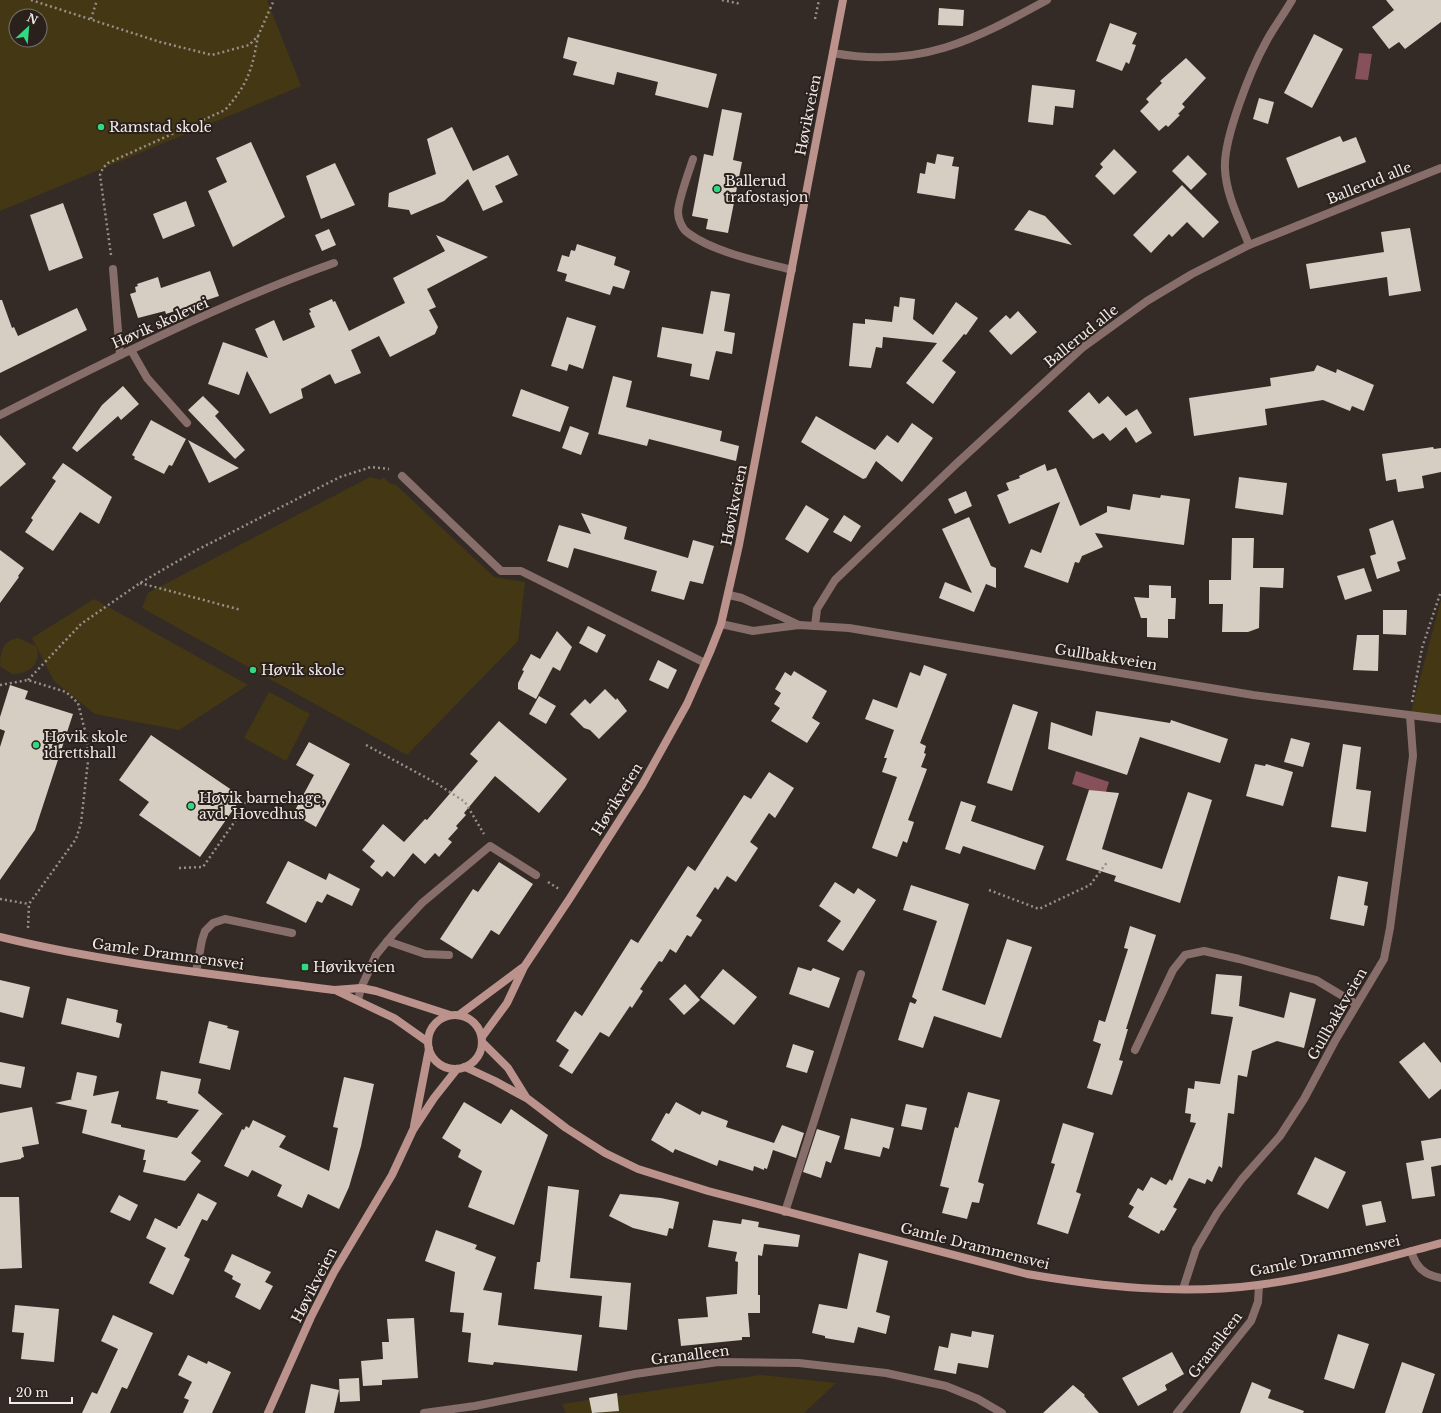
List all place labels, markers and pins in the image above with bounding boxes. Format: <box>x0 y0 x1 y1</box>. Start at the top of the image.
place label: Ramstad skole <box>109 118 212 136</box>
marker: Ramstad skole <box>96 122 106 132</box>
place label: Ballerud trafostasjon <box>725 172 809 206</box>
marker: Ballerud trafostasjon <box>712 184 722 194</box>
place label: Høvik skole <box>261 661 344 679</box>
marker: Høvik skole <box>248 665 258 675</box>
place label: Høvik skole idrettshall <box>44 728 127 762</box>
marker: Høvik skole idrettshall <box>31 740 41 750</box>
place label: Høvik barnehage, avd. Hovedhus <box>199 789 325 823</box>
marker: Høvik barnehage, avd. Hovedhus <box>186 801 196 811</box>
place label: Høvikveien <box>313 958 395 976</box>
marker: Høvikveien <box>300 962 310 972</box>

